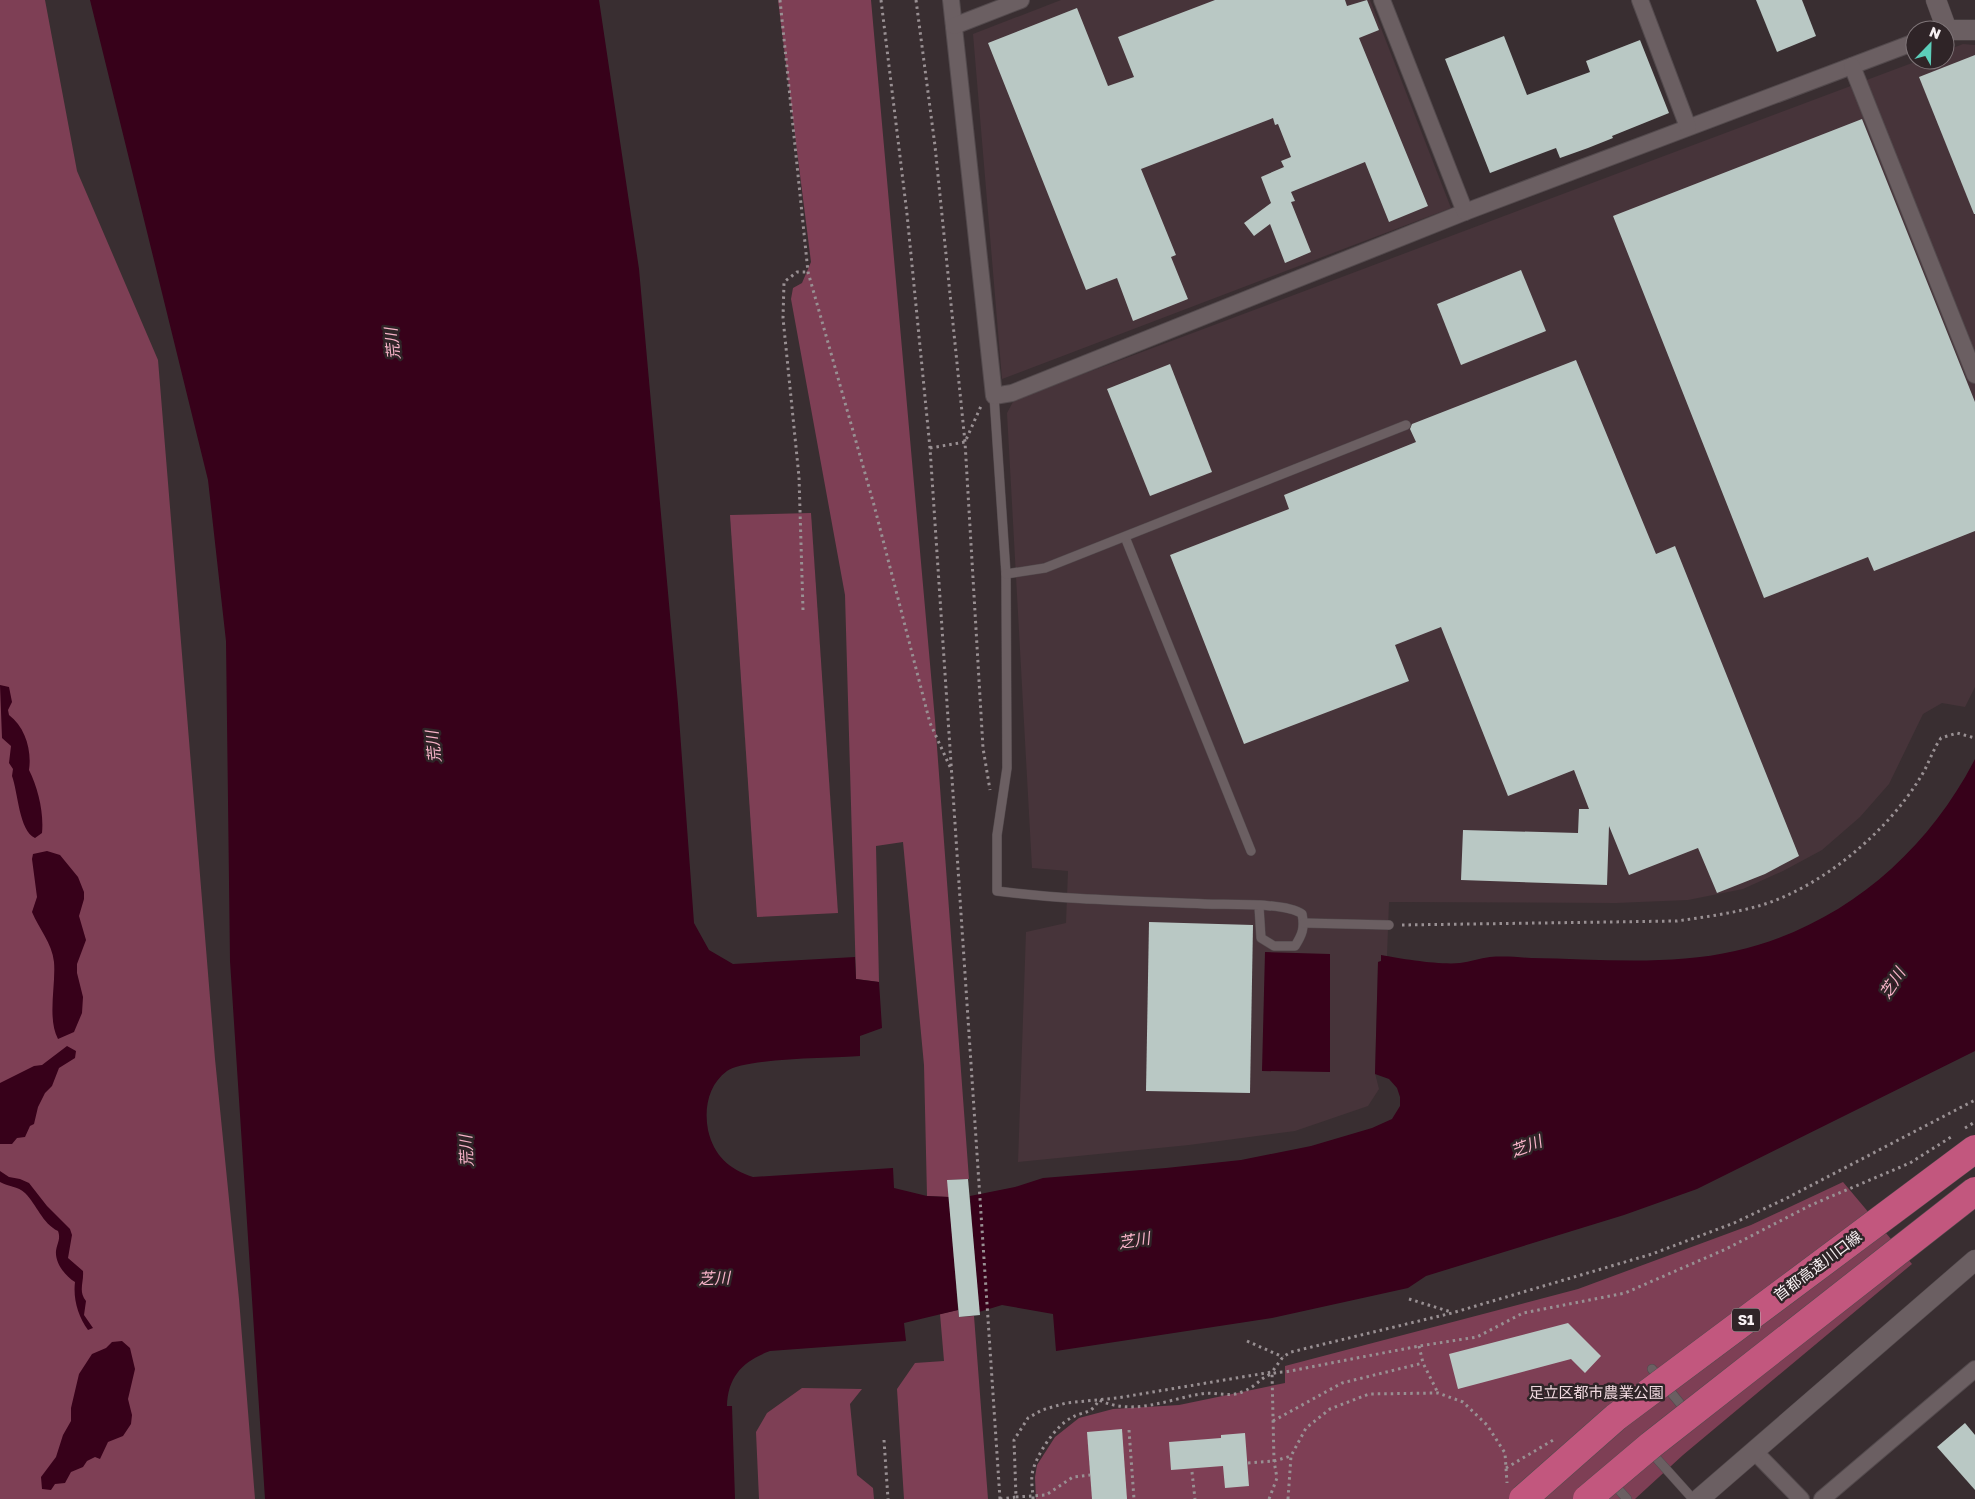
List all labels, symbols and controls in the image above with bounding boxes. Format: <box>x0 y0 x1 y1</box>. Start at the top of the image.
north arrow <box>1905 20 1955 70</box>
text: N <box>1927 23 1943 42</box>
water label: 荒川 <box>380 325 404 361</box>
water label: 荒川 <box>421 728 445 764</box>
water label: 芝川 <box>1875 962 1910 1002</box>
water label: 芝川 <box>1507 1130 1546 1161</box>
water label: 荒川 <box>455 1133 477 1168</box>
street label: 首都高速川口線 <box>1770 1226 1865 1304</box>
water label: 芝川 <box>1117 1227 1153 1252</box>
water label: 芝川 <box>698 1267 732 1289</box>
road number: S1 <box>1732 1308 1760 1332</box>
park label: 足立区都市農業公園 <box>1528 1383 1664 1401</box>

